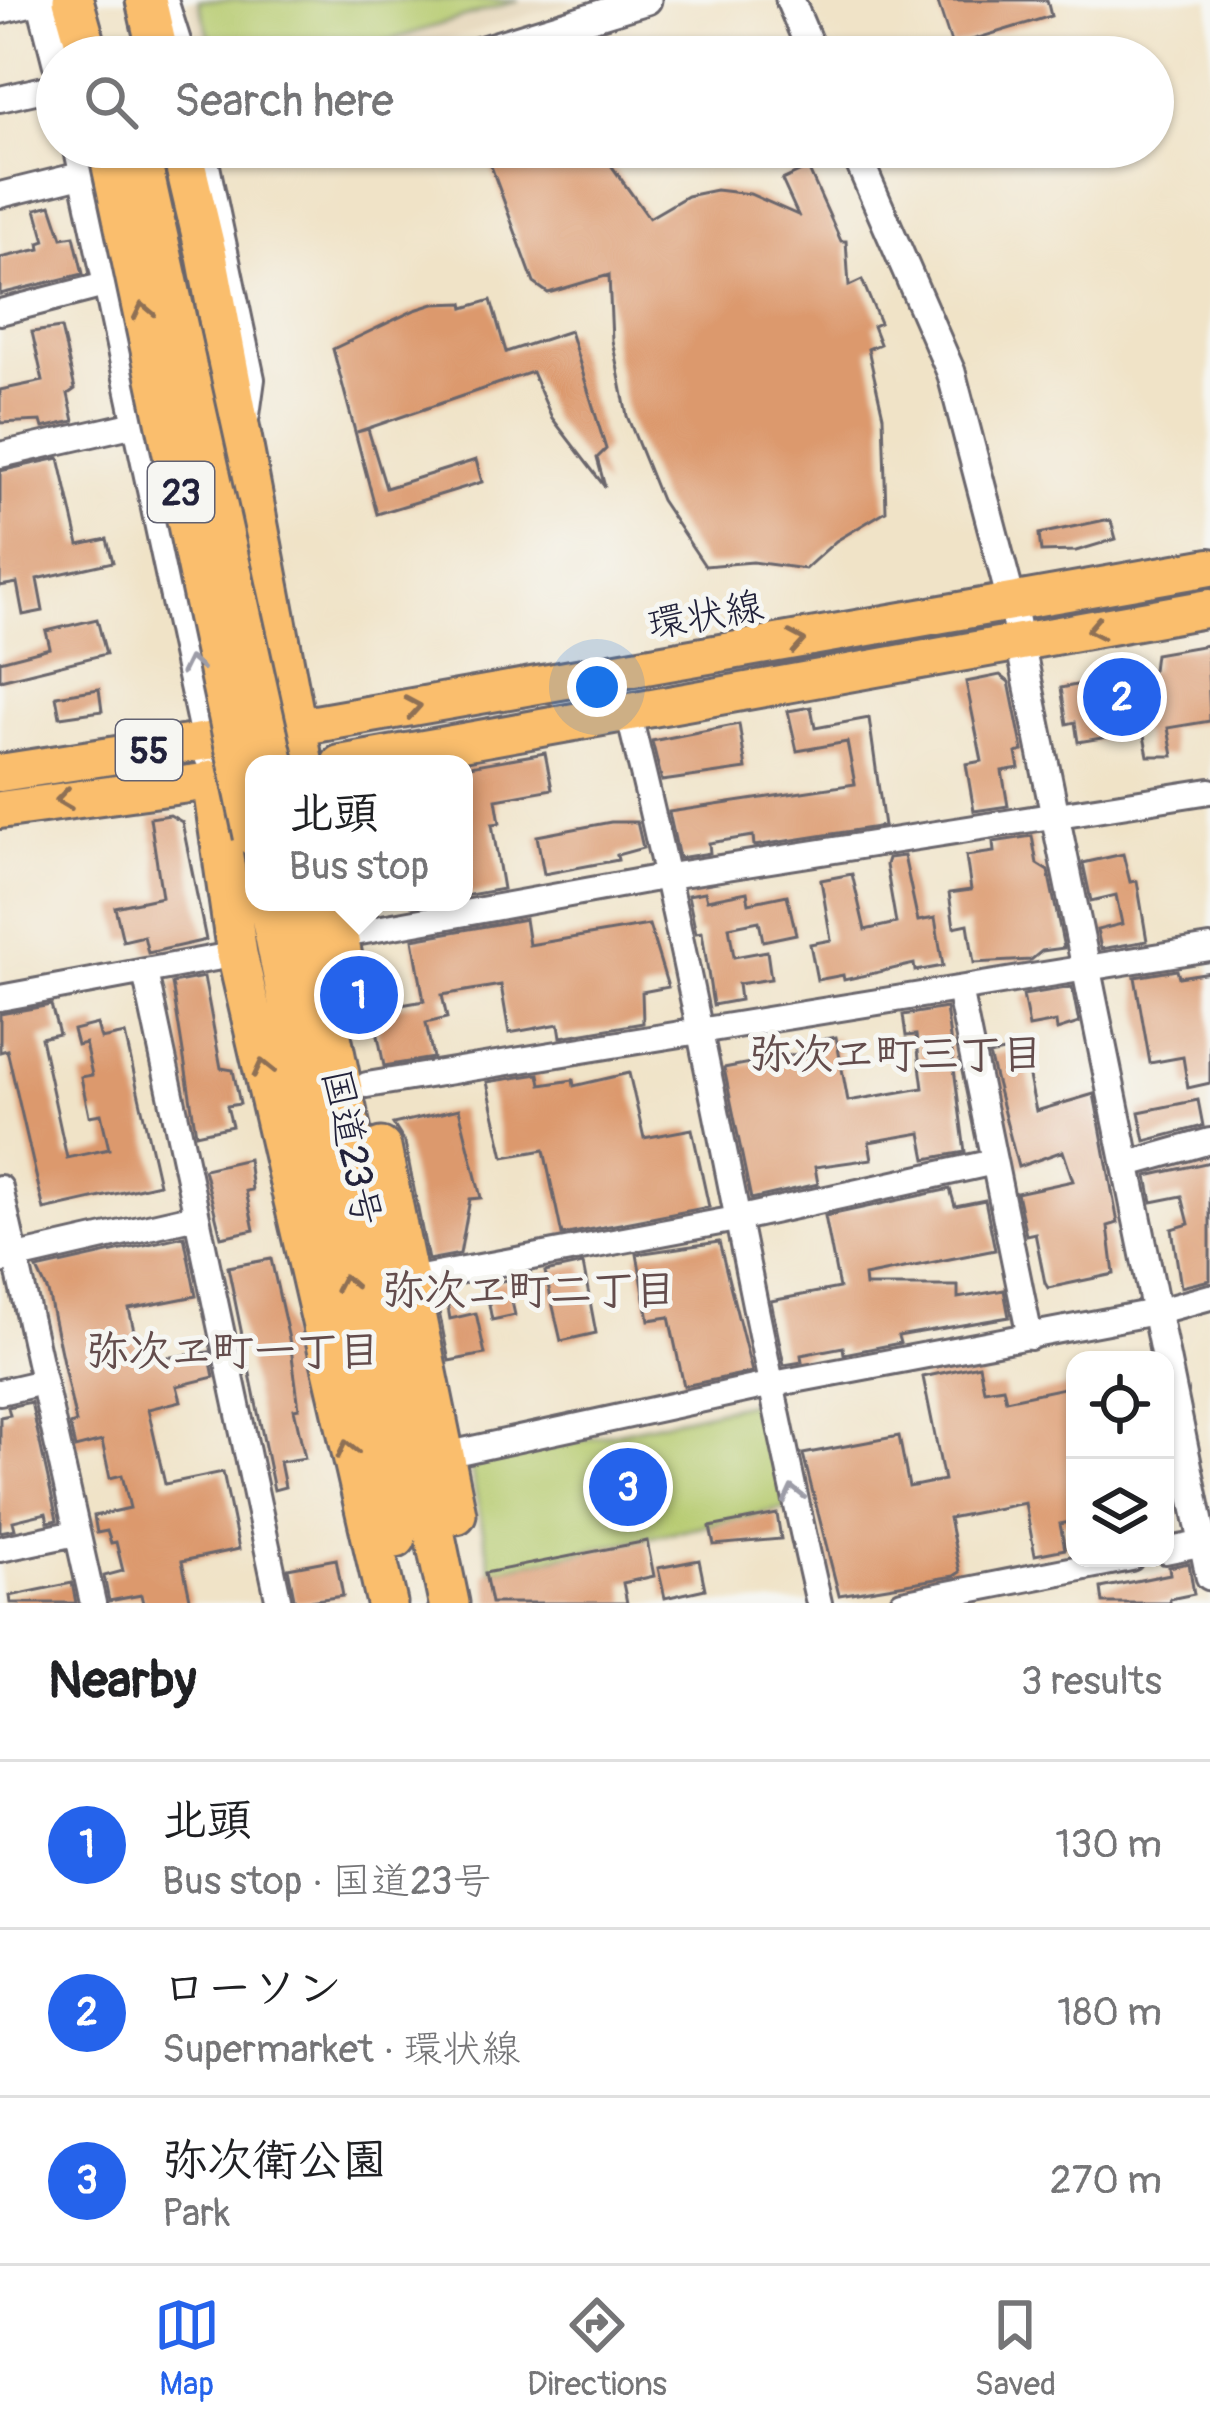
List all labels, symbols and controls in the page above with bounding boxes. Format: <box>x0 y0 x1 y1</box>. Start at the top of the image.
search box <box>36 36 1174 168</box>
icon: search <box>78 69 144 135</box>
text: Search here <box>174 74 394 130</box>
one-way arrow <box>131 301 156 321</box>
road number: 23 <box>148 462 214 522</box>
street label: 環状線 <box>643 581 767 650</box>
one-way arrow <box>1085 615 1105 641</box>
one-way arrow <box>787 630 807 655</box>
pin: 2 <box>1083 652 1161 742</box>
one-way arrow <box>179 656 205 676</box>
your location <box>567 657 627 717</box>
one-way arrow <box>403 696 423 721</box>
road number: 55 <box>116 720 182 780</box>
popup <box>245 755 473 911</box>
one-way arrow <box>54 785 74 811</box>
text: 北頭 <box>289 786 379 842</box>
text: Bus stop <box>289 842 429 891</box>
pin: 1 <box>320 950 398 1040</box>
district label: 弥次ヱ町三丁目 <box>749 1029 1043 1081</box>
one-way arrow <box>251 1059 276 1079</box>
street label: 国道23号 <box>311 1064 392 1230</box>
district label: 弥次ヱ町二丁目 <box>382 1265 676 1317</box>
one-way arrow <box>333 1273 359 1293</box>
district label: 弥次ヱ町一丁目 <box>86 1326 380 1378</box>
map controls <box>1066 1351 1174 1567</box>
button: locate <box>1066 1351 1174 1459</box>
one-way arrow <box>336 1440 361 1460</box>
pin: 3 <box>589 1442 667 1532</box>
button: layers <box>1066 1459 1174 1567</box>
one-way arrow <box>782 1484 807 1504</box>
text: Nearby <box>48 1649 196 1713</box>
text: 3 results <box>1021 1657 1162 1706</box>
text: 北頭 <box>162 1793 252 1849</box>
text: 1 <box>79 1820 95 1869</box>
text: 130 m <box>1055 1820 1162 1869</box>
text: Bus stop · 国道23号 <box>162 1857 491 1906</box>
text: ローソン <box>162 1961 342 2017</box>
text: 2 <box>76 1988 98 2037</box>
text: 180 m <box>1057 1988 1162 2037</box>
text: Supermarket · 環状線 <box>162 2025 520 2074</box>
text: 弥次衛公園 <box>162 2133 387 2189</box>
text: 3 <box>76 2156 98 2205</box>
text: 270 m <box>1050 2156 1162 2205</box>
text: Park <box>162 2189 230 2238</box>
tab: Map <box>154 2292 220 2405</box>
tab: Directions <box>527 2292 667 2405</box>
tab: Saved <box>974 2292 1056 2405</box>

